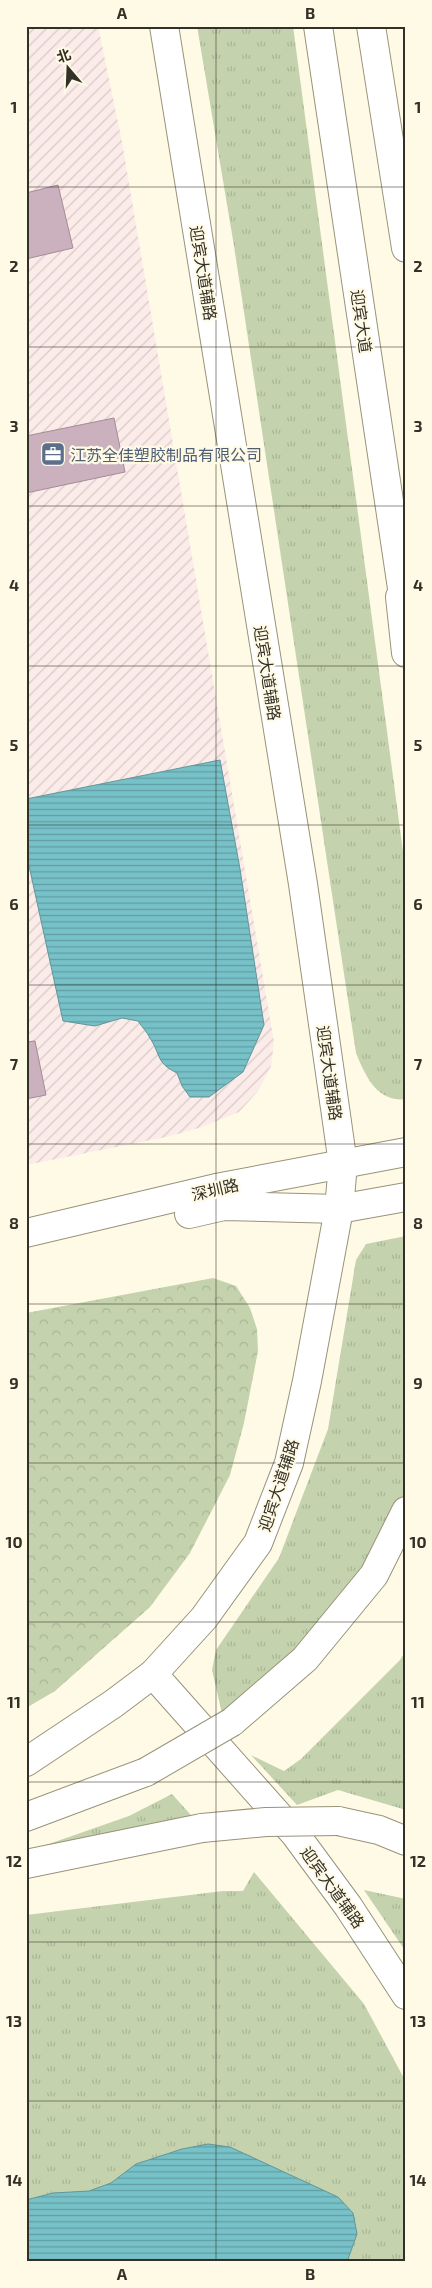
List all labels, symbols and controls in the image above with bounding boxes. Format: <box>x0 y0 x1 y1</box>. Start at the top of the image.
text: A <box>117 3 128 22</box>
text: B <box>305 3 315 22</box>
north arrow <box>42 42 92 92</box>
text: 北 <box>54 45 73 66</box>
text: 1 <box>11 97 17 116</box>
text: 1 <box>415 97 421 116</box>
street label: 迎宾大道辅路 <box>187 224 221 322</box>
text: 2 <box>9 256 19 275</box>
text: 2 <box>413 256 423 275</box>
street label: 迎宾大道 <box>348 288 376 354</box>
text: 3 <box>9 416 19 435</box>
text: 3 <box>413 416 423 435</box>
office icon: 江苏全佳塑胶制品有限公司 <box>40 441 66 467</box>
place label: 江苏全佳塑胶制品有限公司 <box>70 445 262 464</box>
text: 4 <box>9 575 19 594</box>
text: 4 <box>413 575 423 594</box>
street label: 迎宾大道辅路 <box>251 624 285 722</box>
text: 5 <box>10 735 19 754</box>
text: 5 <box>414 735 423 754</box>
text: 6 <box>9 894 19 913</box>
text: 6 <box>413 894 423 913</box>
street label: 迎宾大道辅路 <box>314 1024 346 1122</box>
text: 7 <box>10 1054 19 1073</box>
text: 7 <box>414 1054 423 1073</box>
street label: 深圳路 <box>189 1174 241 1204</box>
text: 8 <box>9 1213 19 1232</box>
text: 8 <box>413 1213 423 1232</box>
text: 9 <box>9 1373 19 1392</box>
text: 9 <box>413 1373 423 1392</box>
street label: 迎宾大道辅路 <box>254 1436 302 1534</box>
text: 10 <box>5 1532 23 1551</box>
text: 10 <box>409 1532 427 1551</box>
text: 11 <box>7 1692 21 1711</box>
text: 11 <box>411 1692 425 1711</box>
street label: 迎宾大道辅路 <box>297 1843 369 1931</box>
text: 12 <box>6 1851 22 1870</box>
text: 12 <box>410 1851 426 1870</box>
text: 13 <box>6 2011 22 2030</box>
text: 13 <box>410 2011 426 2030</box>
text: 14 <box>5 2170 23 2189</box>
text: 14 <box>409 2170 427 2189</box>
text: A <box>117 2264 128 2283</box>
text: B <box>305 2264 315 2283</box>

